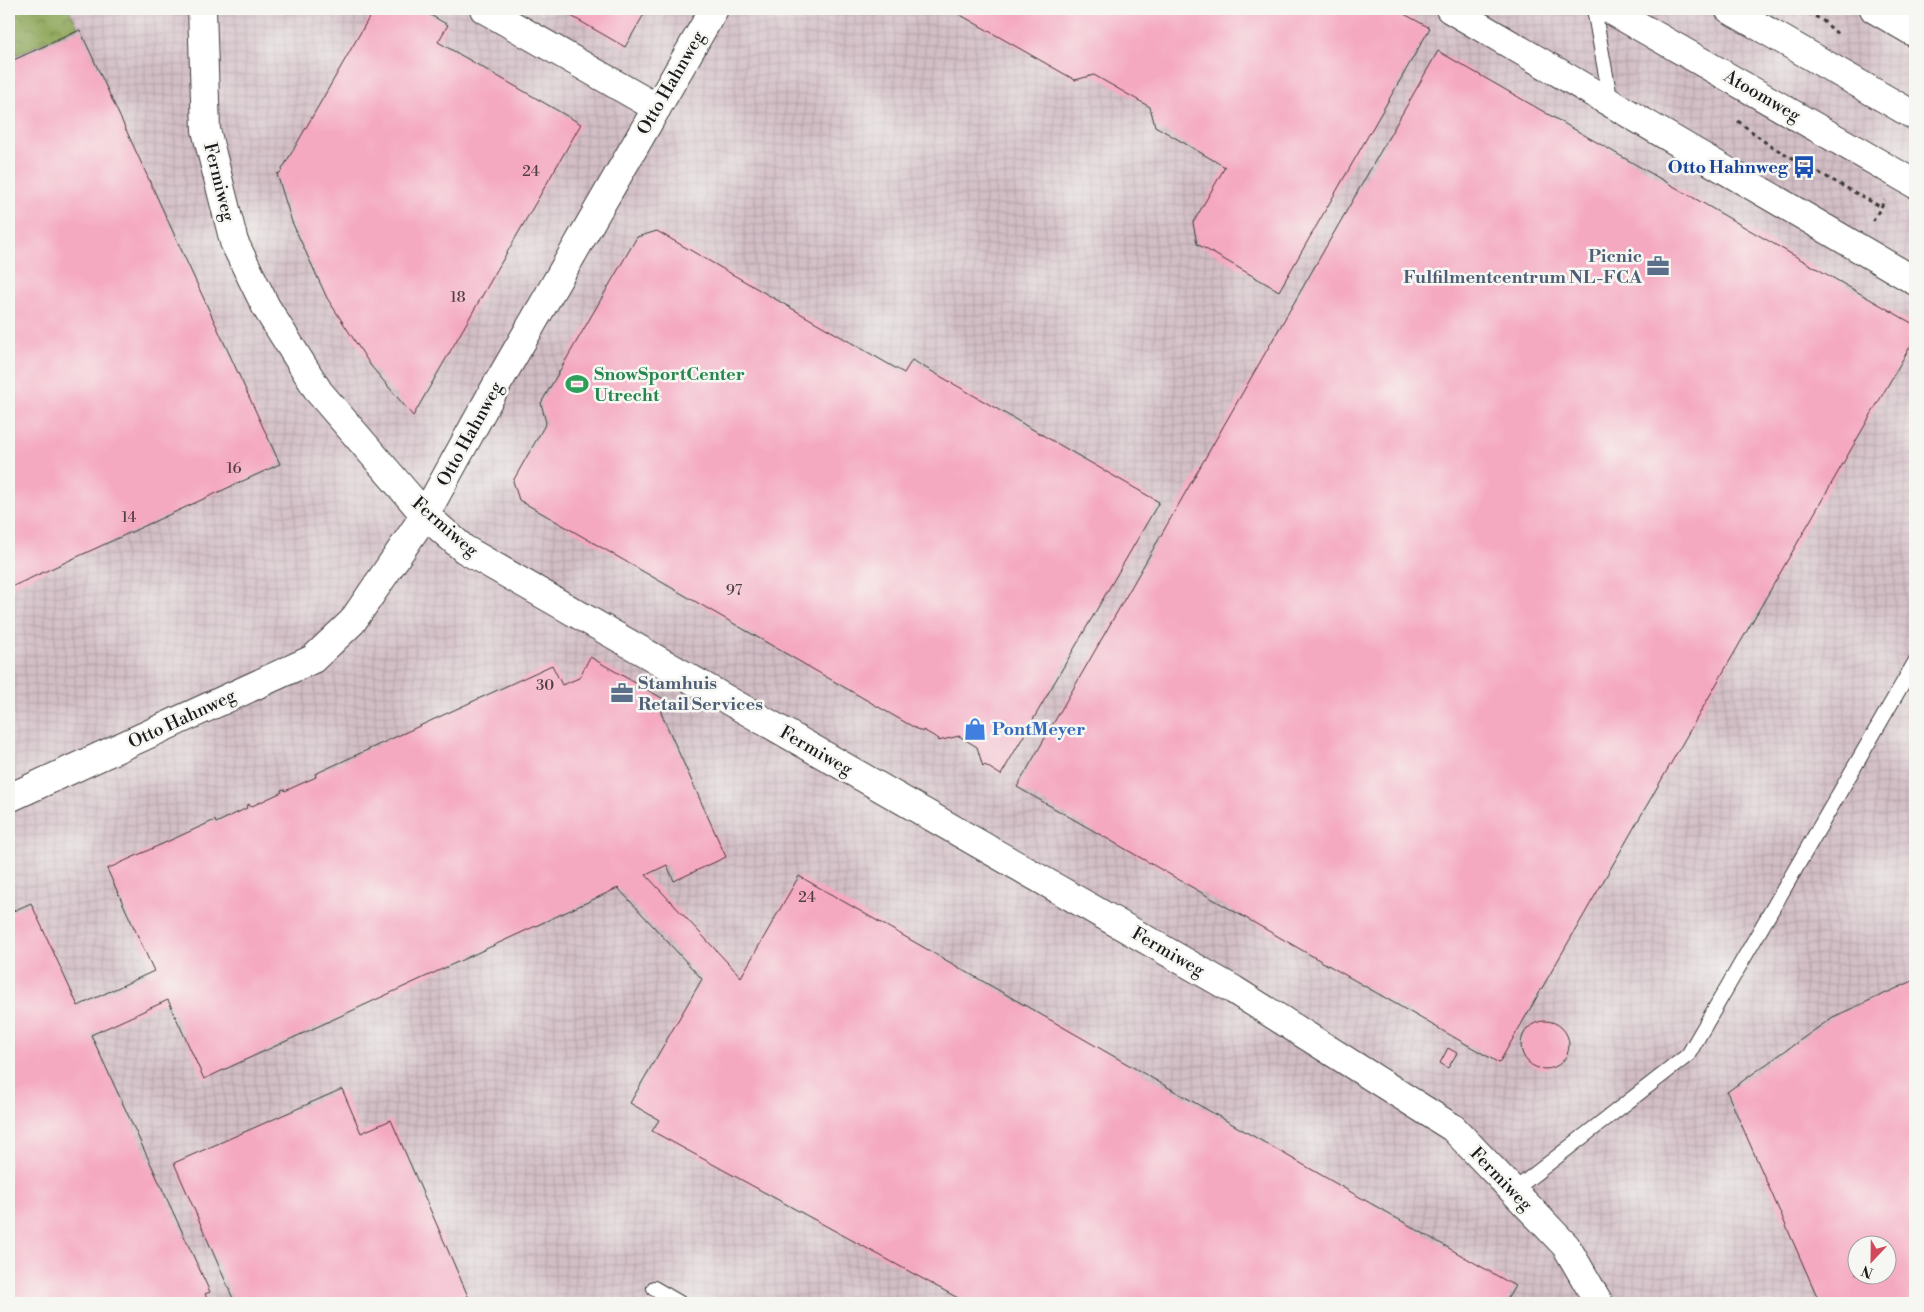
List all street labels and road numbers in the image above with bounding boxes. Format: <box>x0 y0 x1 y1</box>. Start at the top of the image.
street label: Otto Hahnweg <box>632 26 710 139</box>
street label: Atoomweg <box>1719 64 1805 128</box>
street label: Fermiweg <box>198 140 240 224</box>
street label: Otto Hahnweg <box>432 377 509 490</box>
street label: Fermiweg <box>407 492 483 562</box>
street label: Otto Hahnweg <box>125 684 240 754</box>
street label: Fermiweg <box>776 721 857 781</box>
street label: Fermiweg <box>1128 922 1209 982</box>
street label: Fermiweg <box>1465 1142 1538 1216</box>

